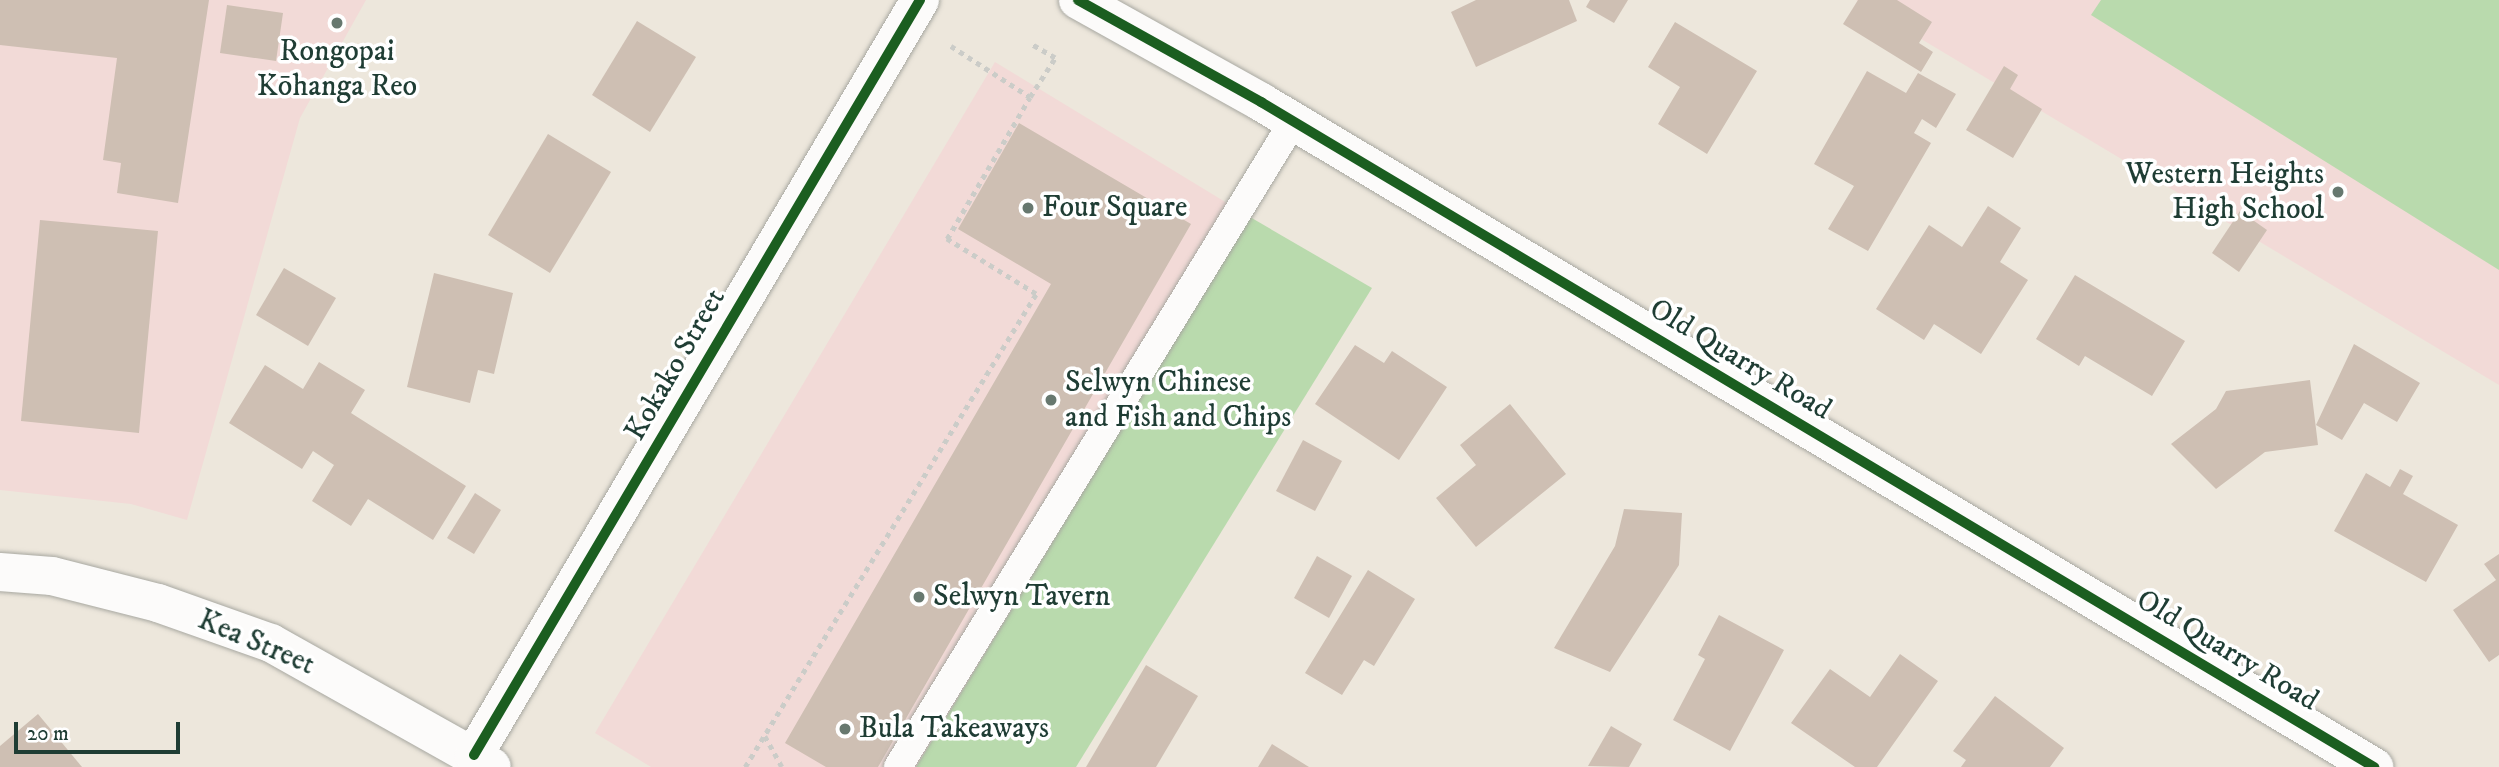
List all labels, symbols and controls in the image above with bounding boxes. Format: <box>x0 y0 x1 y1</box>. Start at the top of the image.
marker: Rongopai Kōhanga Reo <box>329 15 345 31</box>
place label: Rongopai Kōhanga Reo <box>257 34 417 104</box>
place label: Western Heights High School <box>2126 157 2324 228</box>
marker: Western Heights High School <box>2330 184 2346 200</box>
place label: Four Square <box>1042 190 1187 226</box>
marker: Four Square <box>1020 200 1036 216</box>
street label: Kokako Street <box>618 283 734 447</box>
street label: Old Quarry Road <box>1642 292 1838 428</box>
place label: Selwyn Chinese and Fish and Chips <box>1065 365 1291 436</box>
marker: Selwyn Chinese and Fish and Chips <box>1043 392 1059 408</box>
place label: Selwyn Tavern <box>933 579 1110 615</box>
street label: Old Quarry Road <box>2129 583 2325 719</box>
marker: Selwyn Tavern <box>911 589 927 605</box>
street label: Kea Street <box>192 602 320 684</box>
scale bar <box>18 708 184 752</box>
place label: Bula Takeaways <box>859 711 1049 747</box>
text: 20 m <box>27 721 69 747</box>
marker: Bula Takeaways <box>837 721 853 737</box>

